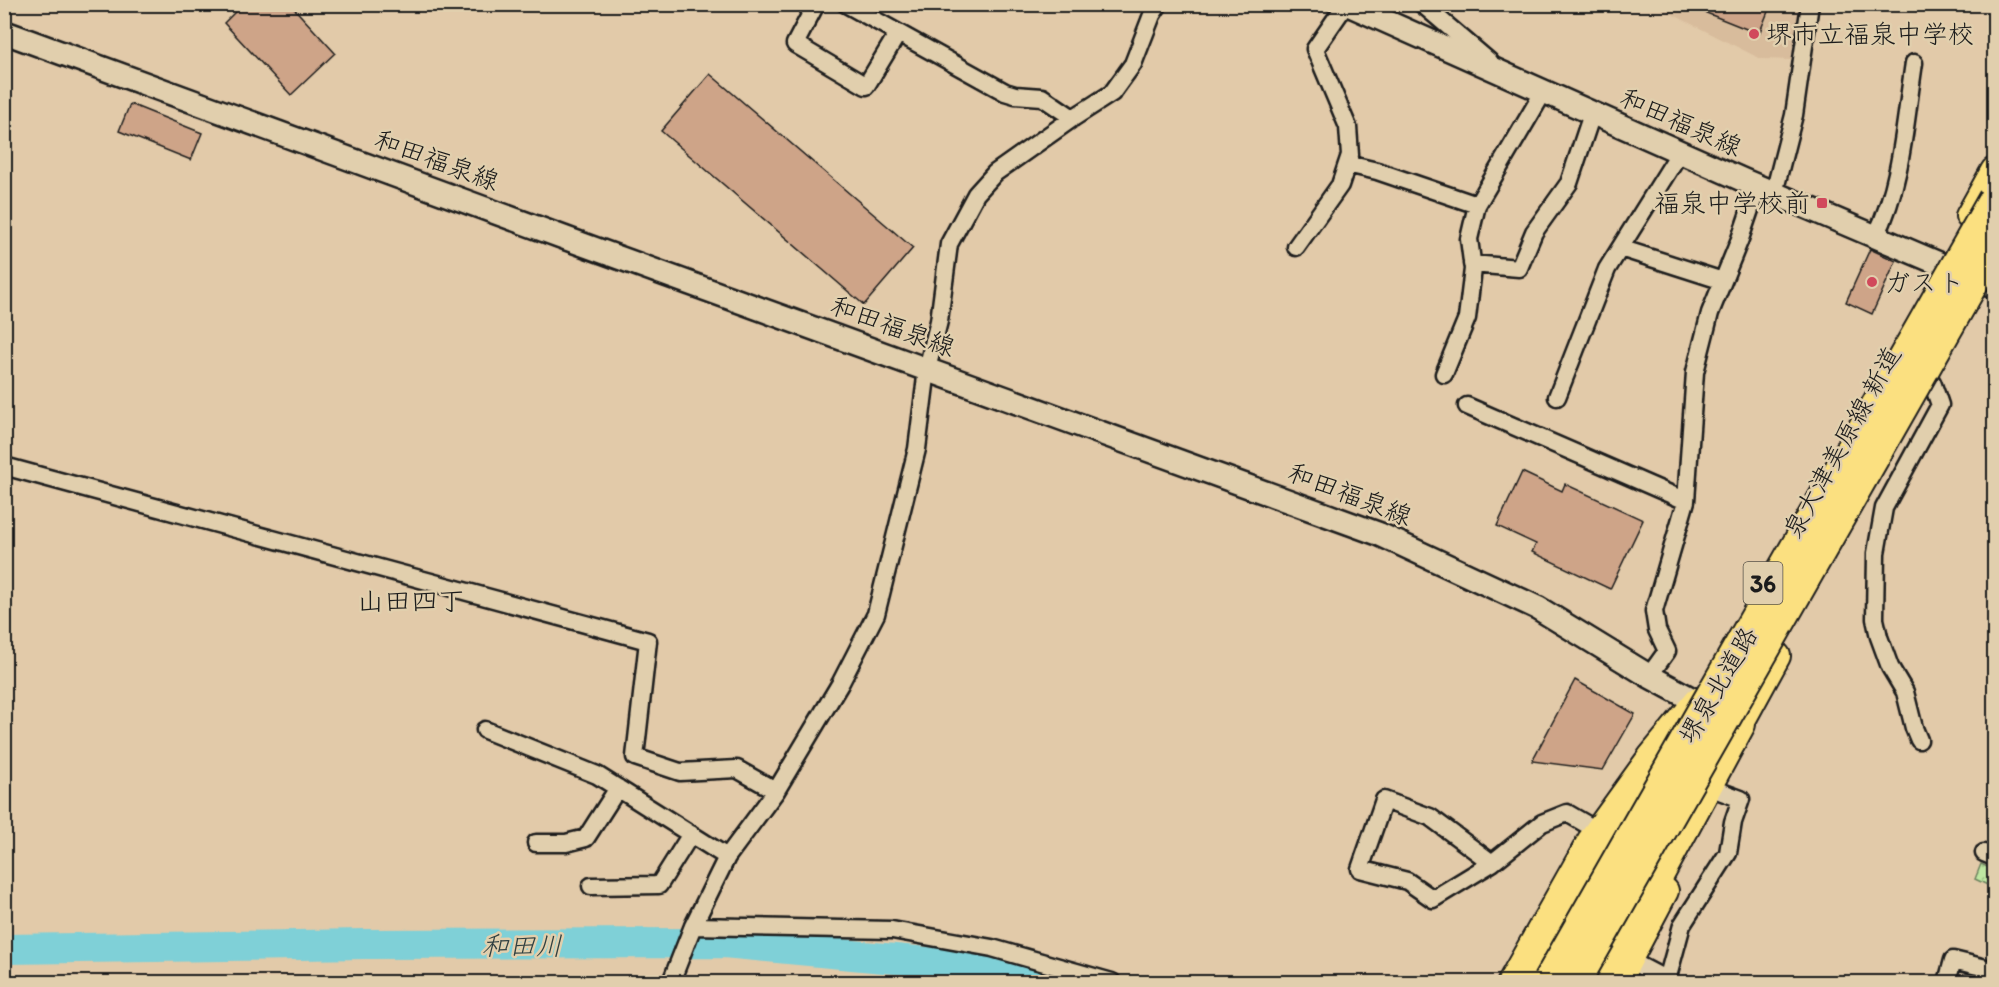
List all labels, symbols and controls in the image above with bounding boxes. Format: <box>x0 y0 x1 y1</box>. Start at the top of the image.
place label: 堺市立福泉中学校 <box>1766 18 1974 50</box>
marker: 堺市立福泉中学校 <box>1747 27 1761 41</box>
street label: 和田福泉線 <box>1615 81 1747 163</box>
street label: 和田福泉線 <box>370 123 504 197</box>
place label: 福泉中学校前 <box>1654 187 1810 219</box>
marker: 福泉中学校前 <box>1815 196 1829 210</box>
place label: ガスト <box>1884 266 1965 298</box>
marker: ガスト <box>1865 275 1879 289</box>
street label: 和田福泉線 <box>826 289 960 363</box>
street label: 泉大津美原線 新道 <box>1776 341 1908 543</box>
street label: 和田福泉線 <box>1284 456 1416 532</box>
road number: 36 <box>1744 562 1782 604</box>
district label: 山田四丁 <box>357 584 465 617</box>
street label: 堺泉北道路 <box>1672 621 1764 749</box>
water label: 和田川 <box>482 929 563 962</box>

